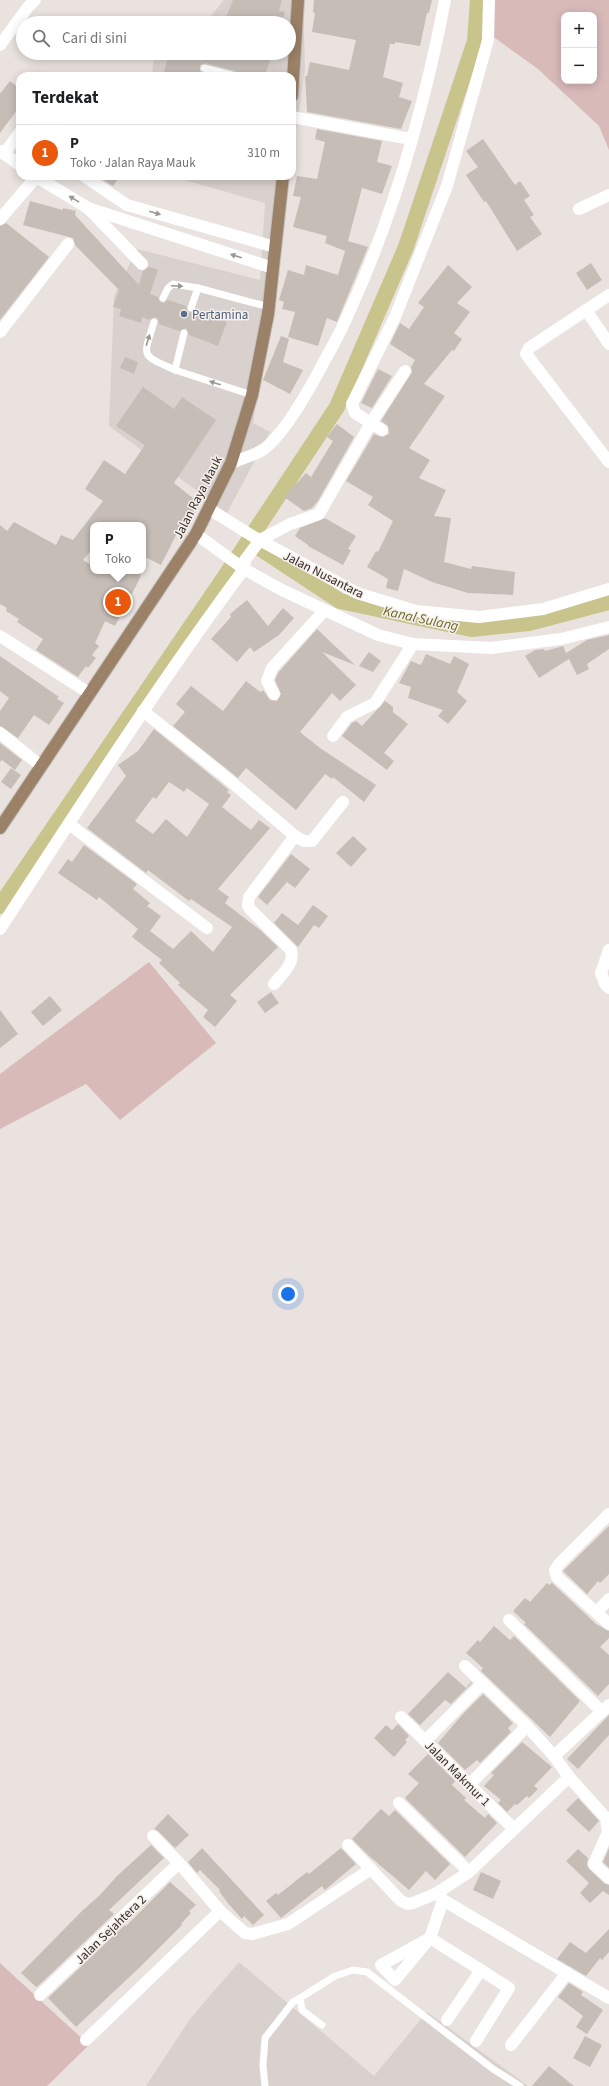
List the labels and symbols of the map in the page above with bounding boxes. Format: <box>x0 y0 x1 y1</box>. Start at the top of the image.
one-way arrow <box>68 196 80 203</box>
one-way arrow <box>149 210 161 216</box>
one-way arrow <box>230 253 242 259</box>
one-way arrow <box>170 283 183 289</box>
place label: Pertamina <box>192 306 248 324</box>
marker: Pertamina <box>179 309 189 319</box>
one-way arrow <box>145 334 151 346</box>
one-way arrow <box>209 380 221 386</box>
street label: Jalan Raya Mauk <box>169 452 227 542</box>
street label: Jalan Nusantara <box>280 547 367 603</box>
pin: 1 <box>105 587 131 617</box>
water label: Kanal Sulang <box>381 601 460 637</box>
your location <box>278 1284 298 1304</box>
street label: Jalan Makmur 1 <box>420 1737 494 1811</box>
street label: Jalan Sejahtera 2 <box>71 1891 150 1969</box>

